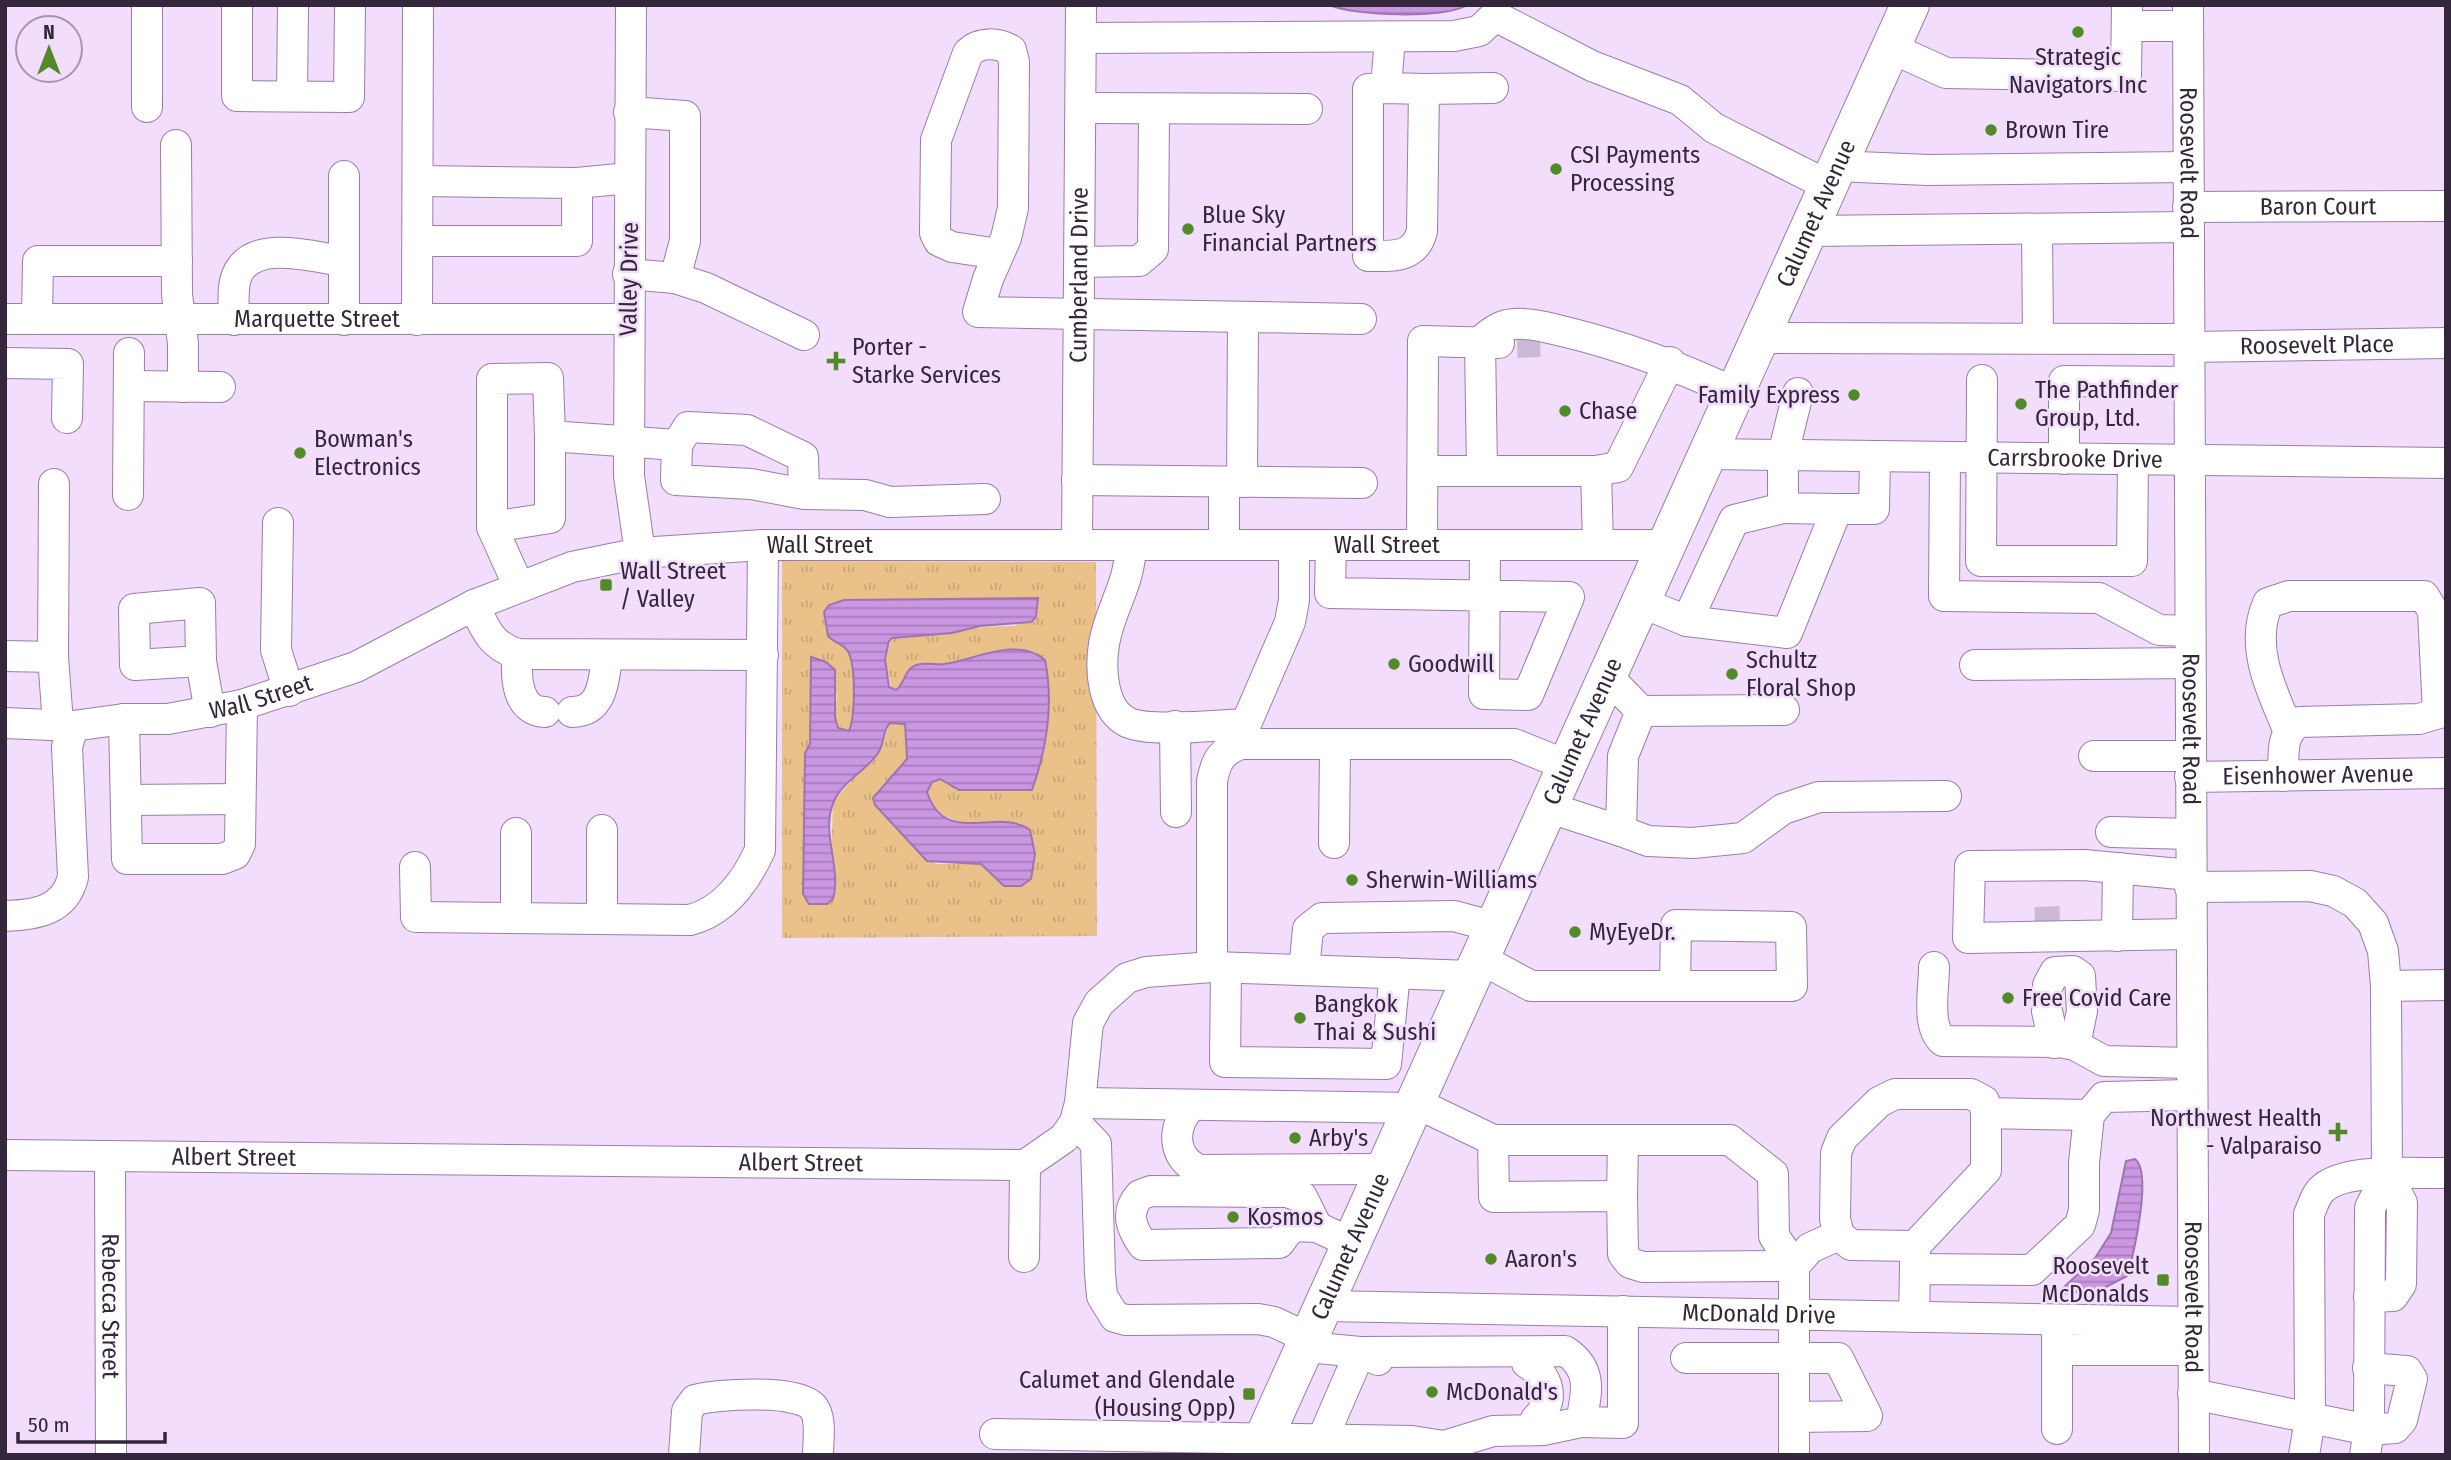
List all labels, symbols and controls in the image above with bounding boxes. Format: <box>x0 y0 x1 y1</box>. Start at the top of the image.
north arrow <box>14 14 84 84</box>
text: N <box>43 21 55 44</box>
marker: Strategic Navigators Inc <box>2070 24 2086 40</box>
place label: Strategic Navigators Inc <box>2009 43 2147 99</box>
street label: Roosevelt Road <box>2174 87 2203 239</box>
place label: Brown Tire <box>2005 116 2109 144</box>
marker: Brown Tire <box>1983 122 1999 138</box>
street label: Calumet Avenue <box>1771 136 1861 291</box>
place label: CSI Payments Processing <box>1570 141 1700 197</box>
marker: CSI Payments Processing <box>1548 161 1564 177</box>
street label: Cumberland Drive <box>1064 187 1094 363</box>
street label: Baron Court <box>2260 192 2377 221</box>
place label: Blue Sky Financial Partners <box>1202 201 1377 257</box>
marker: Blue Sky Financial Partners <box>1180 221 1196 237</box>
street label: Valley Drive <box>614 222 644 336</box>
street label: Marquette Street <box>234 305 400 333</box>
street label: Roosevelt Place <box>2240 330 2394 360</box>
place label: Porter - Starke Services <box>852 333 1001 389</box>
marker: Porter - Starke Services <box>826 351 846 371</box>
place label: The Pathfinder Group, Ltd. <box>2035 376 2179 432</box>
place label: Family Express <box>1698 381 1840 409</box>
marker: Family Express <box>1846 387 1862 403</box>
marker: The Pathfinder Group, Ltd. <box>2013 396 2029 412</box>
place label: Chase <box>1579 397 1637 425</box>
marker: Chase <box>1557 403 1573 419</box>
place label: Bowman's Electronics <box>314 425 421 481</box>
street label: Carrsbrooke Drive <box>1987 443 2163 474</box>
marker: Bowman's Electronics <box>292 445 308 461</box>
street label: Wall Street <box>767 531 873 559</box>
street label: Wall Street <box>1334 531 1440 559</box>
place label: Wall Street / Valley <box>620 557 726 613</box>
marker: Wall Street / Valley <box>598 577 614 593</box>
place label: Schultz Floral Shop <box>1746 646 1856 702</box>
place label: Goodwill <box>1408 650 1494 678</box>
street label: Calumet Avenue <box>1537 653 1628 809</box>
street label: Roosevelt Road <box>2177 653 2205 805</box>
marker: Goodwill <box>1386 656 1402 672</box>
marker: Schultz Floral Shop <box>1724 666 1740 682</box>
street label: Wall Street <box>207 669 316 725</box>
street label: Eisenhower Avenue <box>2222 760 2414 790</box>
place label: Sherwin-Williams <box>1366 866 1537 894</box>
marker: Sherwin-Williams <box>1344 872 1360 888</box>
place label: MyEyeDr. <box>1589 918 1676 946</box>
marker: MyEyeDr. <box>1567 924 1583 940</box>
place label: Free Covid Care <box>2022 984 2171 1012</box>
place label: Bangkok Thai & Sushi <box>1314 990 1436 1046</box>
marker: Free Covid Care <box>2000 990 2016 1006</box>
marker: Bangkok Thai & Sushi <box>1292 1010 1308 1026</box>
place label: Northwest Health - Valparaiso <box>2150 1104 2322 1160</box>
marker: Northwest Health - Valparaiso <box>2328 1122 2348 1142</box>
place label: Arby's <box>1309 1124 1368 1152</box>
marker: Arby's <box>1287 1130 1303 1146</box>
street label: Albert Street <box>172 1143 297 1172</box>
street label: Albert Street <box>739 1148 864 1177</box>
street label: Calumet Avenue <box>1305 1168 1395 1324</box>
place label: Kosmos <box>1247 1203 1324 1231</box>
marker: Kosmos <box>1225 1209 1241 1225</box>
street label: Roosevelt Road <box>2179 1221 2208 1373</box>
street label: Rebecca Street <box>96 1233 125 1379</box>
place label: Aaron's <box>1505 1245 1577 1273</box>
marker: Aaron's <box>1483 1251 1499 1267</box>
place label: Roosevelt McDonalds <box>2042 1252 2149 1308</box>
marker: Roosevelt McDonalds <box>2155 1272 2171 1288</box>
street label: McDonald Drive <box>1682 1299 1836 1329</box>
place label: Calumet and Glendale (Housing Opp) <box>1019 1366 1235 1422</box>
place label: McDonald's <box>1446 1378 1558 1406</box>
marker: McDonald's <box>1424 1384 1440 1400</box>
marker: Calumet and Glendale (Housing Opp) <box>1241 1386 1257 1402</box>
scale bar <box>18 1400 164 1444</box>
text: 50 m <box>28 1412 70 1438</box>

